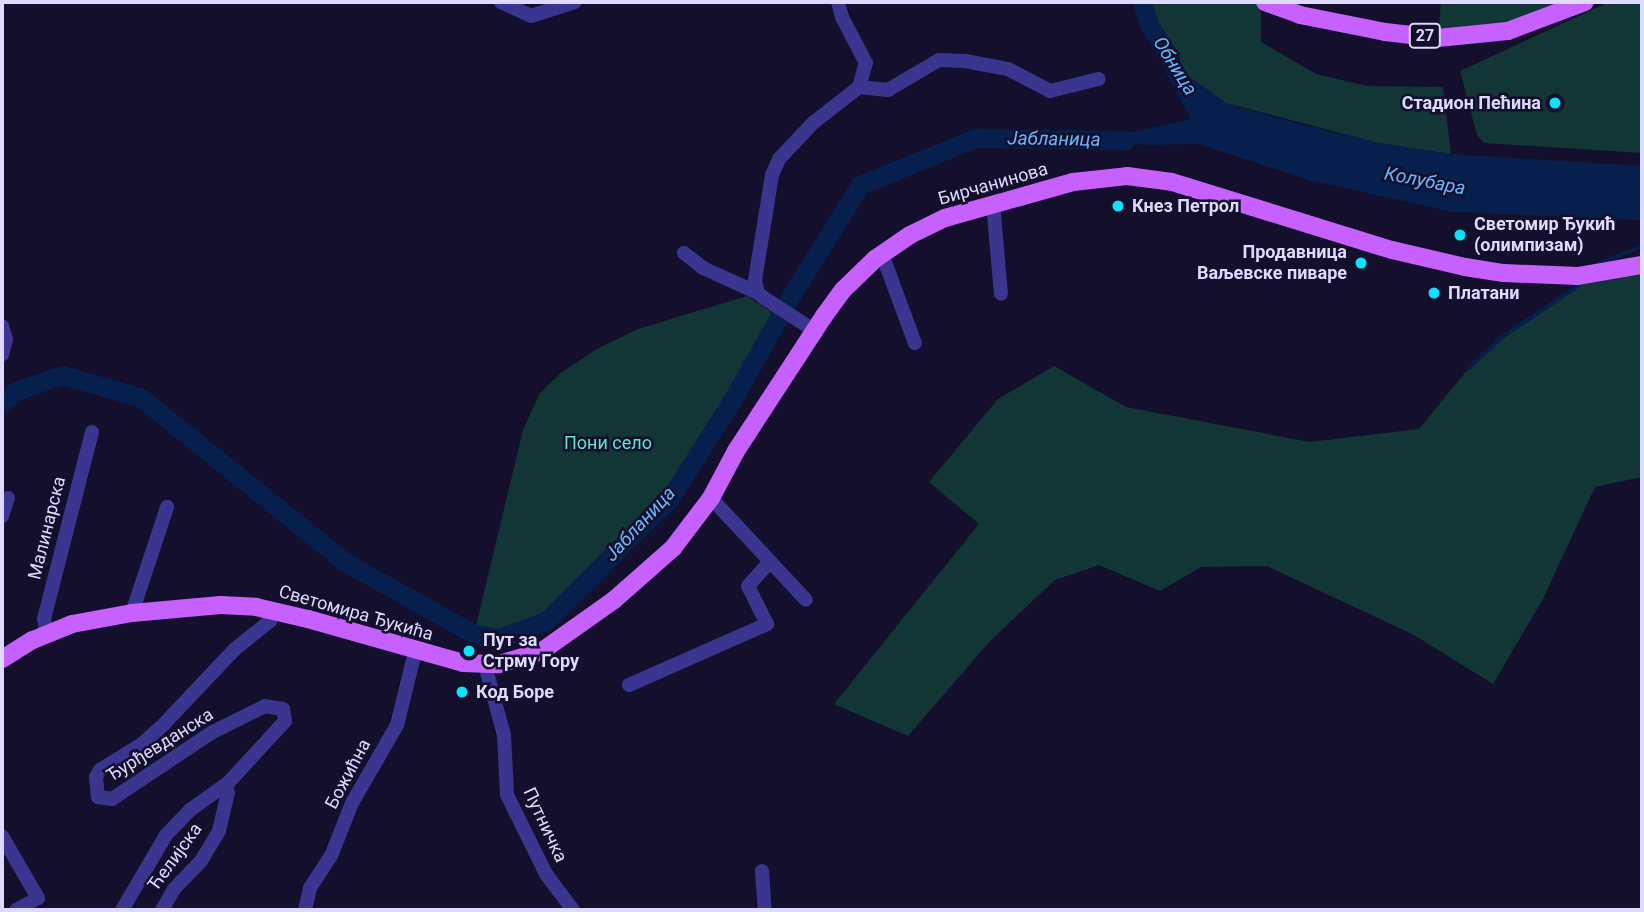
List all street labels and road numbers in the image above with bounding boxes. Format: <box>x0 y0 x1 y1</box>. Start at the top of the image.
road number: 27 <box>1408 24 1442 48</box>
street label: Бирчанинова <box>936 158 1050 210</box>
street label: Малинарска <box>24 474 70 582</box>
street label: Светомира Ђукића <box>276 581 436 645</box>
street label: Ђурђевданска <box>103 704 217 786</box>
street label: Божићна <box>321 735 375 813</box>
street label: Путничка <box>518 784 572 866</box>
street label: Ћелијска <box>143 819 207 895</box>

